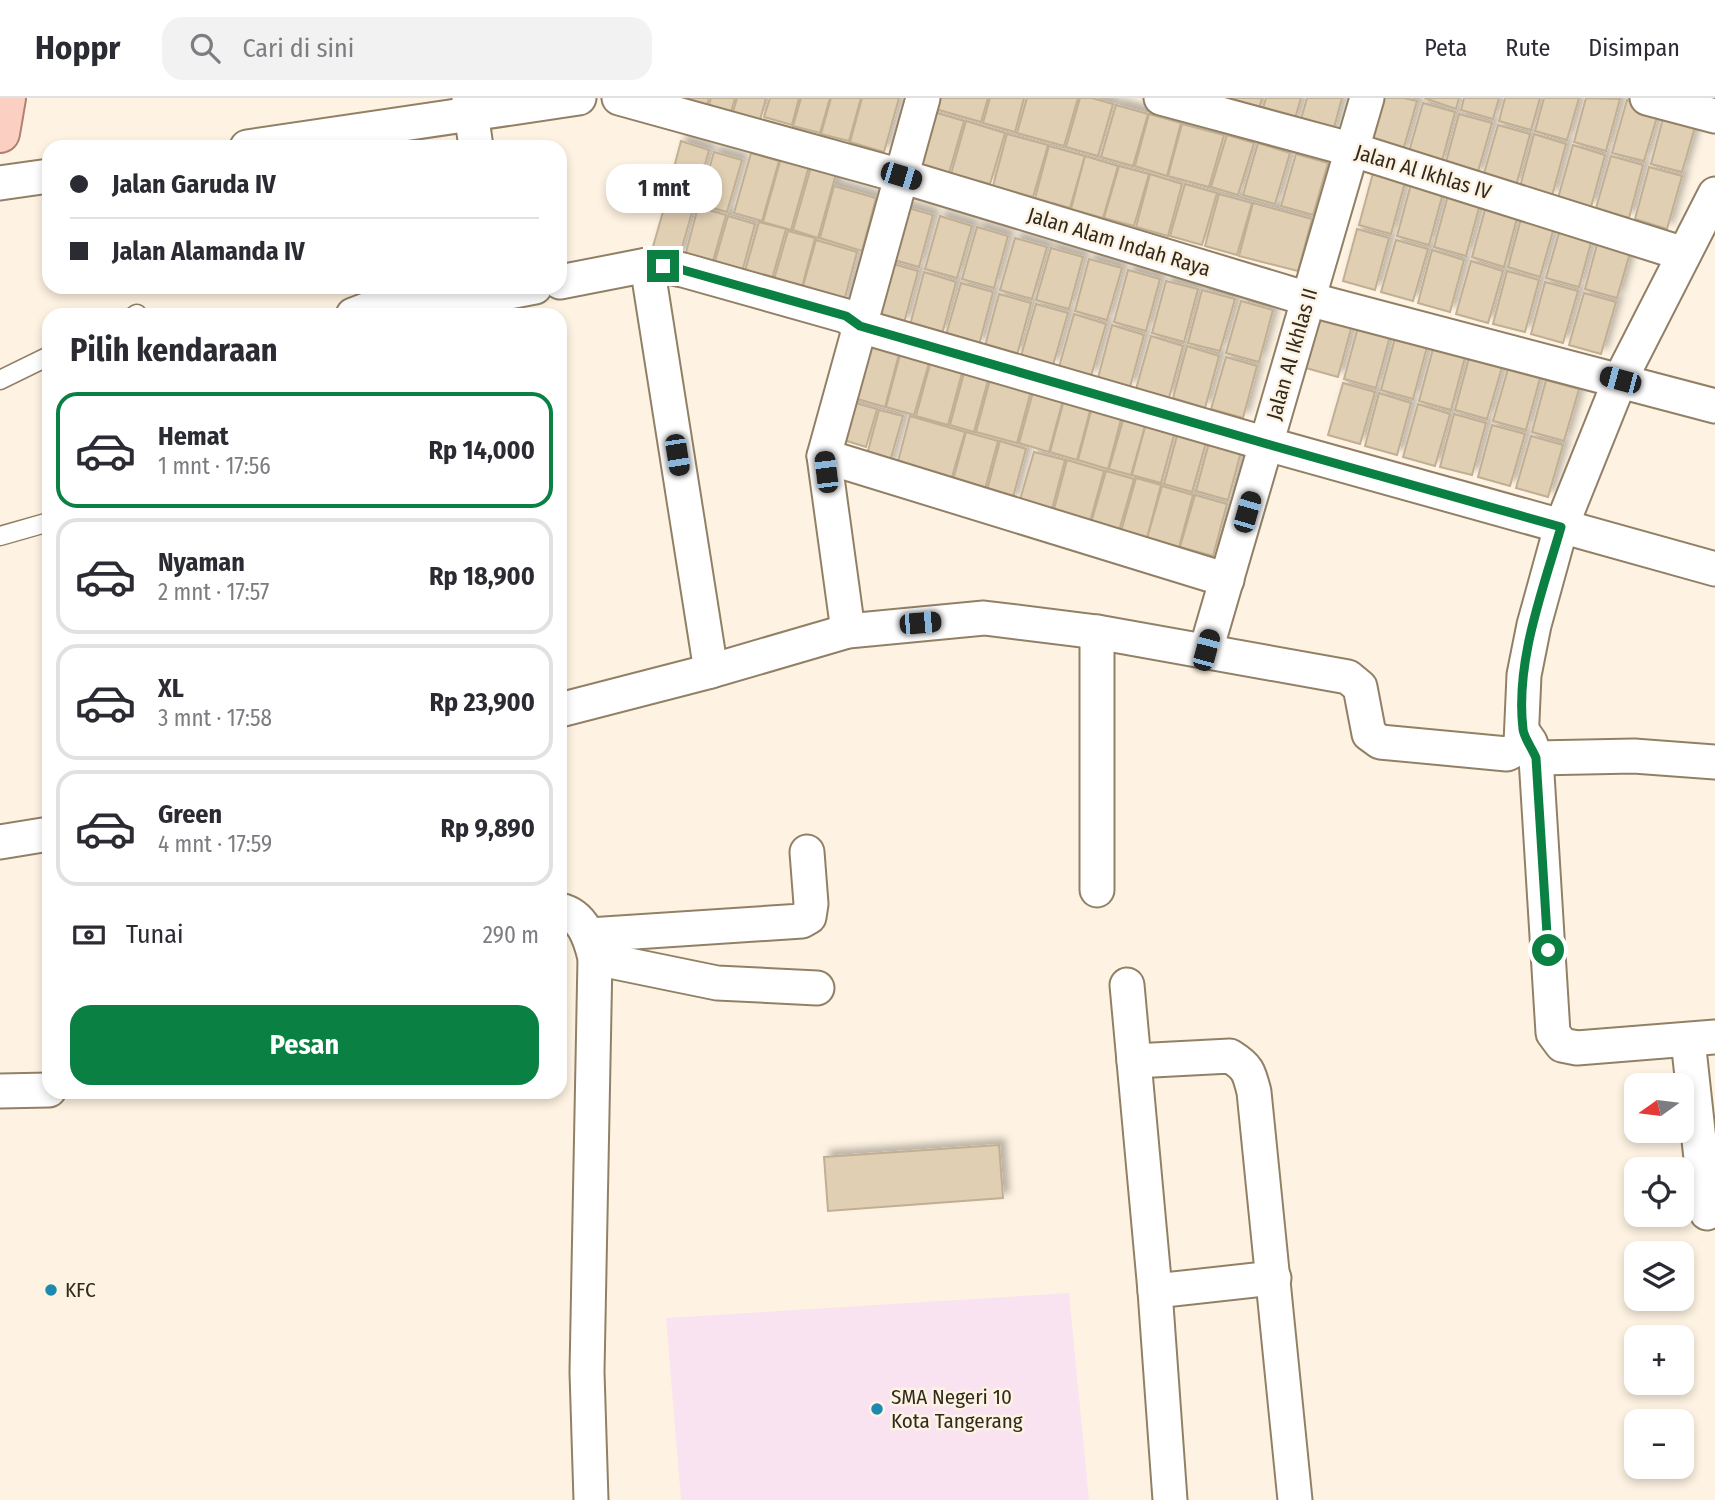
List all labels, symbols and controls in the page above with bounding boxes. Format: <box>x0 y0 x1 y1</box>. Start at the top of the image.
search box <box>162 17 652 80</box>
text: Hoppr <box>35 28 120 68</box>
icon: search <box>186 29 224 67</box>
text: Cari di sini <box>242 33 354 64</box>
text: Peta <box>1424 34 1467 62</box>
text: Rute <box>1505 34 1550 62</box>
text: Disimpan <box>1588 34 1680 62</box>
street label: Jalan Al Ikhlas IV <box>1352 139 1495 205</box>
car <box>878 160 925 192</box>
callout: 1 mnt <box>605 164 721 214</box>
text: Jalan Garuda IV <box>112 169 276 200</box>
text: 1 mnt <box>638 174 690 202</box>
street label: Jalan Alam Indah Raya <box>1024 202 1214 282</box>
text: Jalan Alamanda IV <box>112 236 305 267</box>
route end <box>647 250 679 282</box>
street label: Jalan Al Ikhlas II <box>1261 285 1323 423</box>
text: Pilih kendaraan <box>70 331 278 369</box>
car <box>1597 364 1644 396</box>
icon: car <box>74 419 137 482</box>
text: Hemat <box>158 421 229 452</box>
car <box>664 433 691 477</box>
text: Rp 14,000 <box>428 435 535 466</box>
car <box>814 450 839 494</box>
text: 1 mnt · 17:56 <box>158 452 271 480</box>
car <box>1232 489 1263 535</box>
icon: car <box>74 545 137 608</box>
text: Nyaman <box>158 547 245 578</box>
text: Rp 18,900 <box>429 561 535 592</box>
text: 2 mnt · 17:57 <box>158 578 269 606</box>
car <box>899 611 942 635</box>
car <box>1191 627 1222 673</box>
icon: car <box>74 671 137 734</box>
text: XL <box>158 673 184 704</box>
text: Rp 23,900 <box>429 687 535 718</box>
text: 3 mnt · 17:58 <box>158 704 272 732</box>
icon: car <box>74 797 137 860</box>
text: Green <box>158 799 222 830</box>
text: Rp 9,890 <box>440 813 535 844</box>
text: 4 mnt · 17:59 <box>158 830 272 858</box>
icon: cash <box>70 916 108 954</box>
text: Tunai <box>126 919 184 950</box>
text: 290 m <box>483 921 539 949</box>
route start <box>1532 934 1564 966</box>
button: Pesan <box>70 1005 539 1085</box>
north arrow <box>1624 1073 1694 1143</box>
map controls <box>1624 1073 1694 1479</box>
button: locate <box>1624 1157 1694 1227</box>
button: layers <box>1624 1241 1694 1311</box>
place label: KFC <box>65 1277 96 1303</box>
marker: KFC <box>43 1282 59 1298</box>
button: + <box>1624 1325 1694 1395</box>
place label: SMA Negeri 10 Kota Tangerang <box>891 1384 1023 1434</box>
marker: SMA Negeri 10 Kota Tangerang <box>869 1401 885 1417</box>
button: − <box>1624 1409 1694 1479</box>

